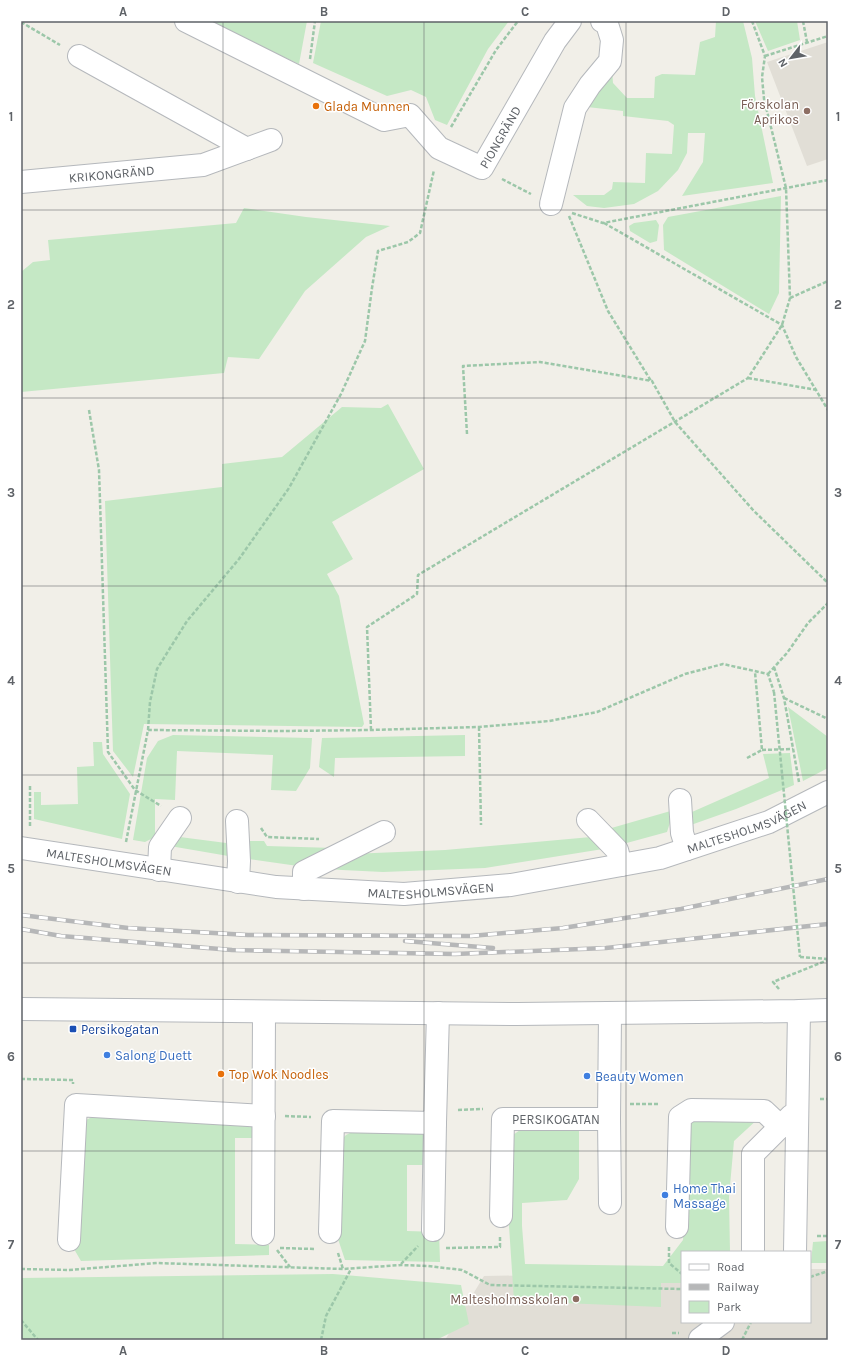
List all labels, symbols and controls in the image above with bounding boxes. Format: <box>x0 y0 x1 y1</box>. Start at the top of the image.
text: A <box>119 4 127 19</box>
text: B <box>320 4 328 19</box>
text: C <box>521 4 529 19</box>
text: D <box>722 4 731 19</box>
north arrow <box>771 38 811 78</box>
text: N <box>775 56 790 70</box>
place label: Förskolan Aprikos <box>741 97 799 127</box>
place label: Glada Munnen <box>324 99 410 114</box>
marker: Glada Munnen <box>311 101 321 111</box>
street label: PIONGRÄND <box>476 103 524 171</box>
marker: Förskolan Aprikos <box>802 106 812 116</box>
text: 1 <box>9 109 13 124</box>
text: 1 <box>836 109 840 124</box>
street label: KRIKONGRÄND <box>68 162 155 185</box>
text: 2 <box>7 297 15 312</box>
text: 2 <box>834 297 842 312</box>
text: 3 <box>7 485 15 500</box>
text: 3 <box>834 485 842 500</box>
text: 4 <box>7 673 15 688</box>
text: 4 <box>834 673 842 688</box>
street label: MALTESHOLMSVÄGEN <box>685 797 809 856</box>
street label: MALTESHOLMSVÄGEN <box>45 844 173 878</box>
text: 5 <box>7 861 15 876</box>
text: 5 <box>834 861 842 876</box>
street label: MALTESHOLMSVÄGEN <box>367 879 494 902</box>
place label: Persikogatan <box>81 1022 159 1037</box>
marker: Persikogatan <box>68 1024 78 1034</box>
place label: Salong Duett <box>115 1048 192 1063</box>
text: 6 <box>7 1049 15 1064</box>
text: 6 <box>834 1049 842 1064</box>
marker: Salong Duett <box>102 1050 112 1060</box>
place label: Top Wok Noodles <box>229 1067 329 1082</box>
marker: Top Wok Noodles <box>216 1069 226 1079</box>
place label: Beauty Women <box>595 1069 684 1084</box>
marker: Beauty Women <box>582 1071 592 1081</box>
street label: PERSIKOGATAN <box>512 1112 600 1127</box>
place label: Home Thai Massage <box>673 1181 736 1211</box>
marker: Home Thai Massage <box>660 1190 670 1200</box>
text: 7 <box>8 1237 15 1252</box>
text: 7 <box>835 1237 842 1252</box>
legend <box>681 1251 811 1323</box>
text: Road <box>717 1260 745 1274</box>
text: Railway <box>717 1280 759 1294</box>
place label: Maltesholmsskolan <box>450 1292 568 1307</box>
marker: Maltesholmsskolan <box>571 1294 581 1304</box>
text: Park <box>717 1300 742 1314</box>
text: A <box>119 1343 127 1358</box>
text: B <box>320 1343 328 1358</box>
text: C <box>521 1343 529 1358</box>
text: D <box>722 1343 731 1358</box>

